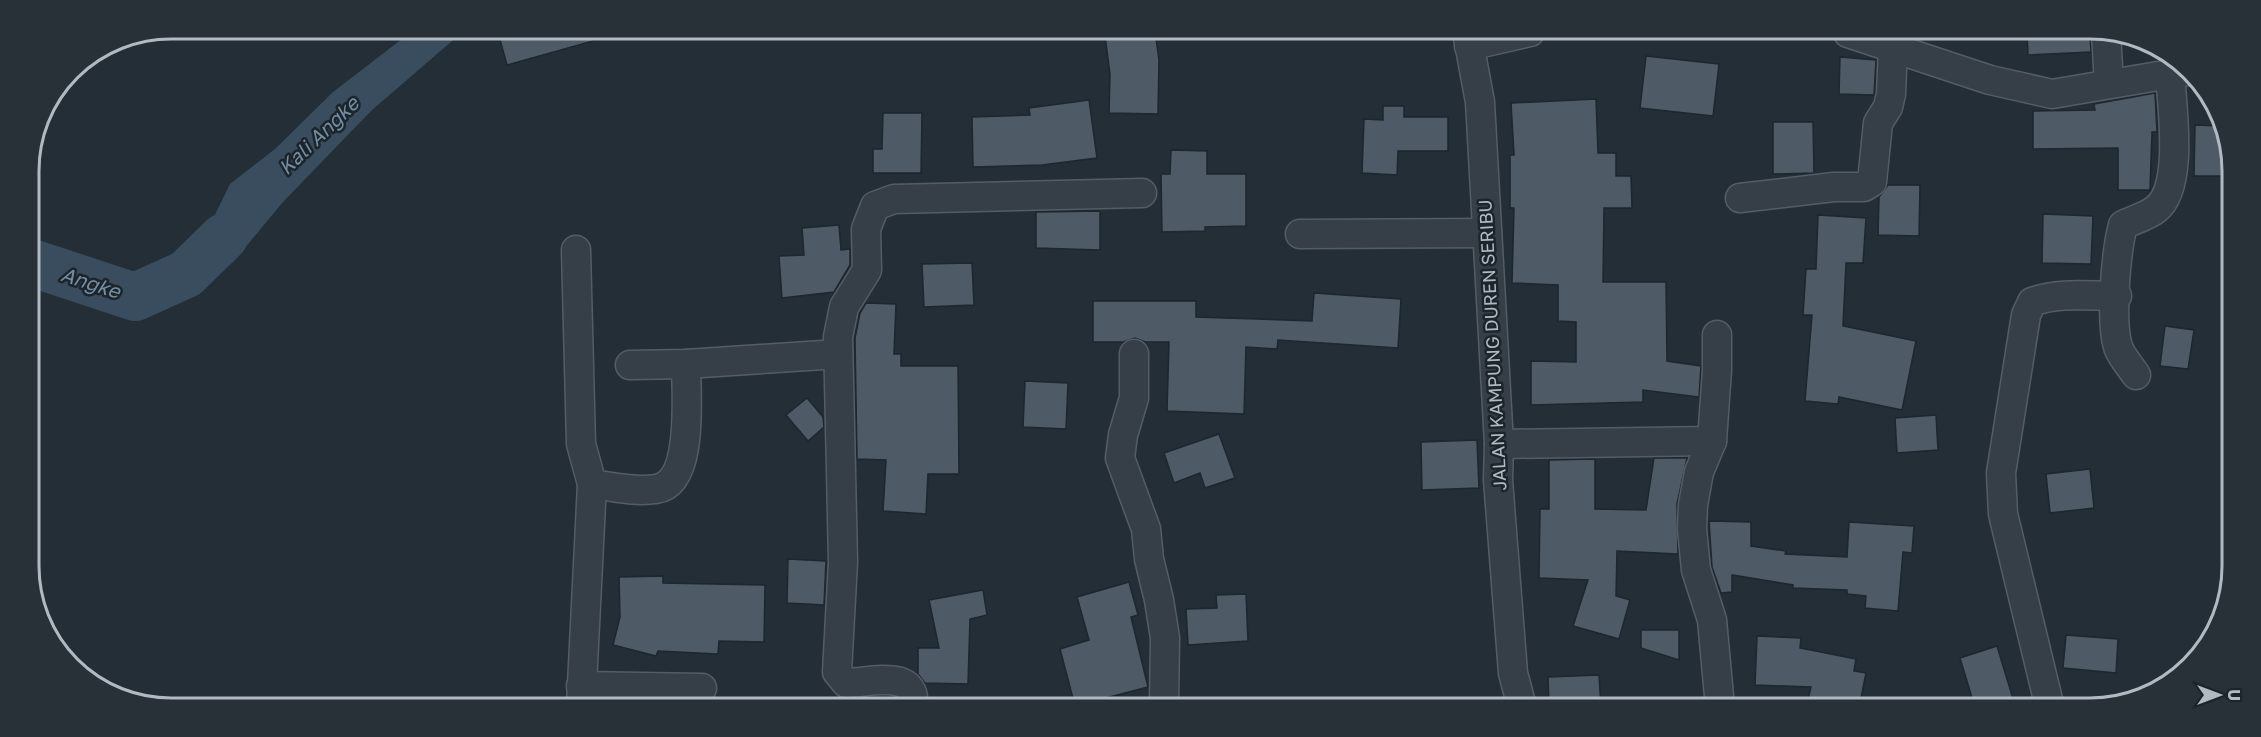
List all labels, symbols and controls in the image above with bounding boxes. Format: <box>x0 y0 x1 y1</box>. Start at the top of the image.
water label: Kali Angke <box>273 90 365 180</box>
street label: JALAN KAMPUNG DUREN SERIBU <box>1473 199 1511 491</box>
water label: Angke <box>58 261 125 304</box>
north arrow <box>2189 665 2249 725</box>
text: U <box>2224 689 2244 701</box>

